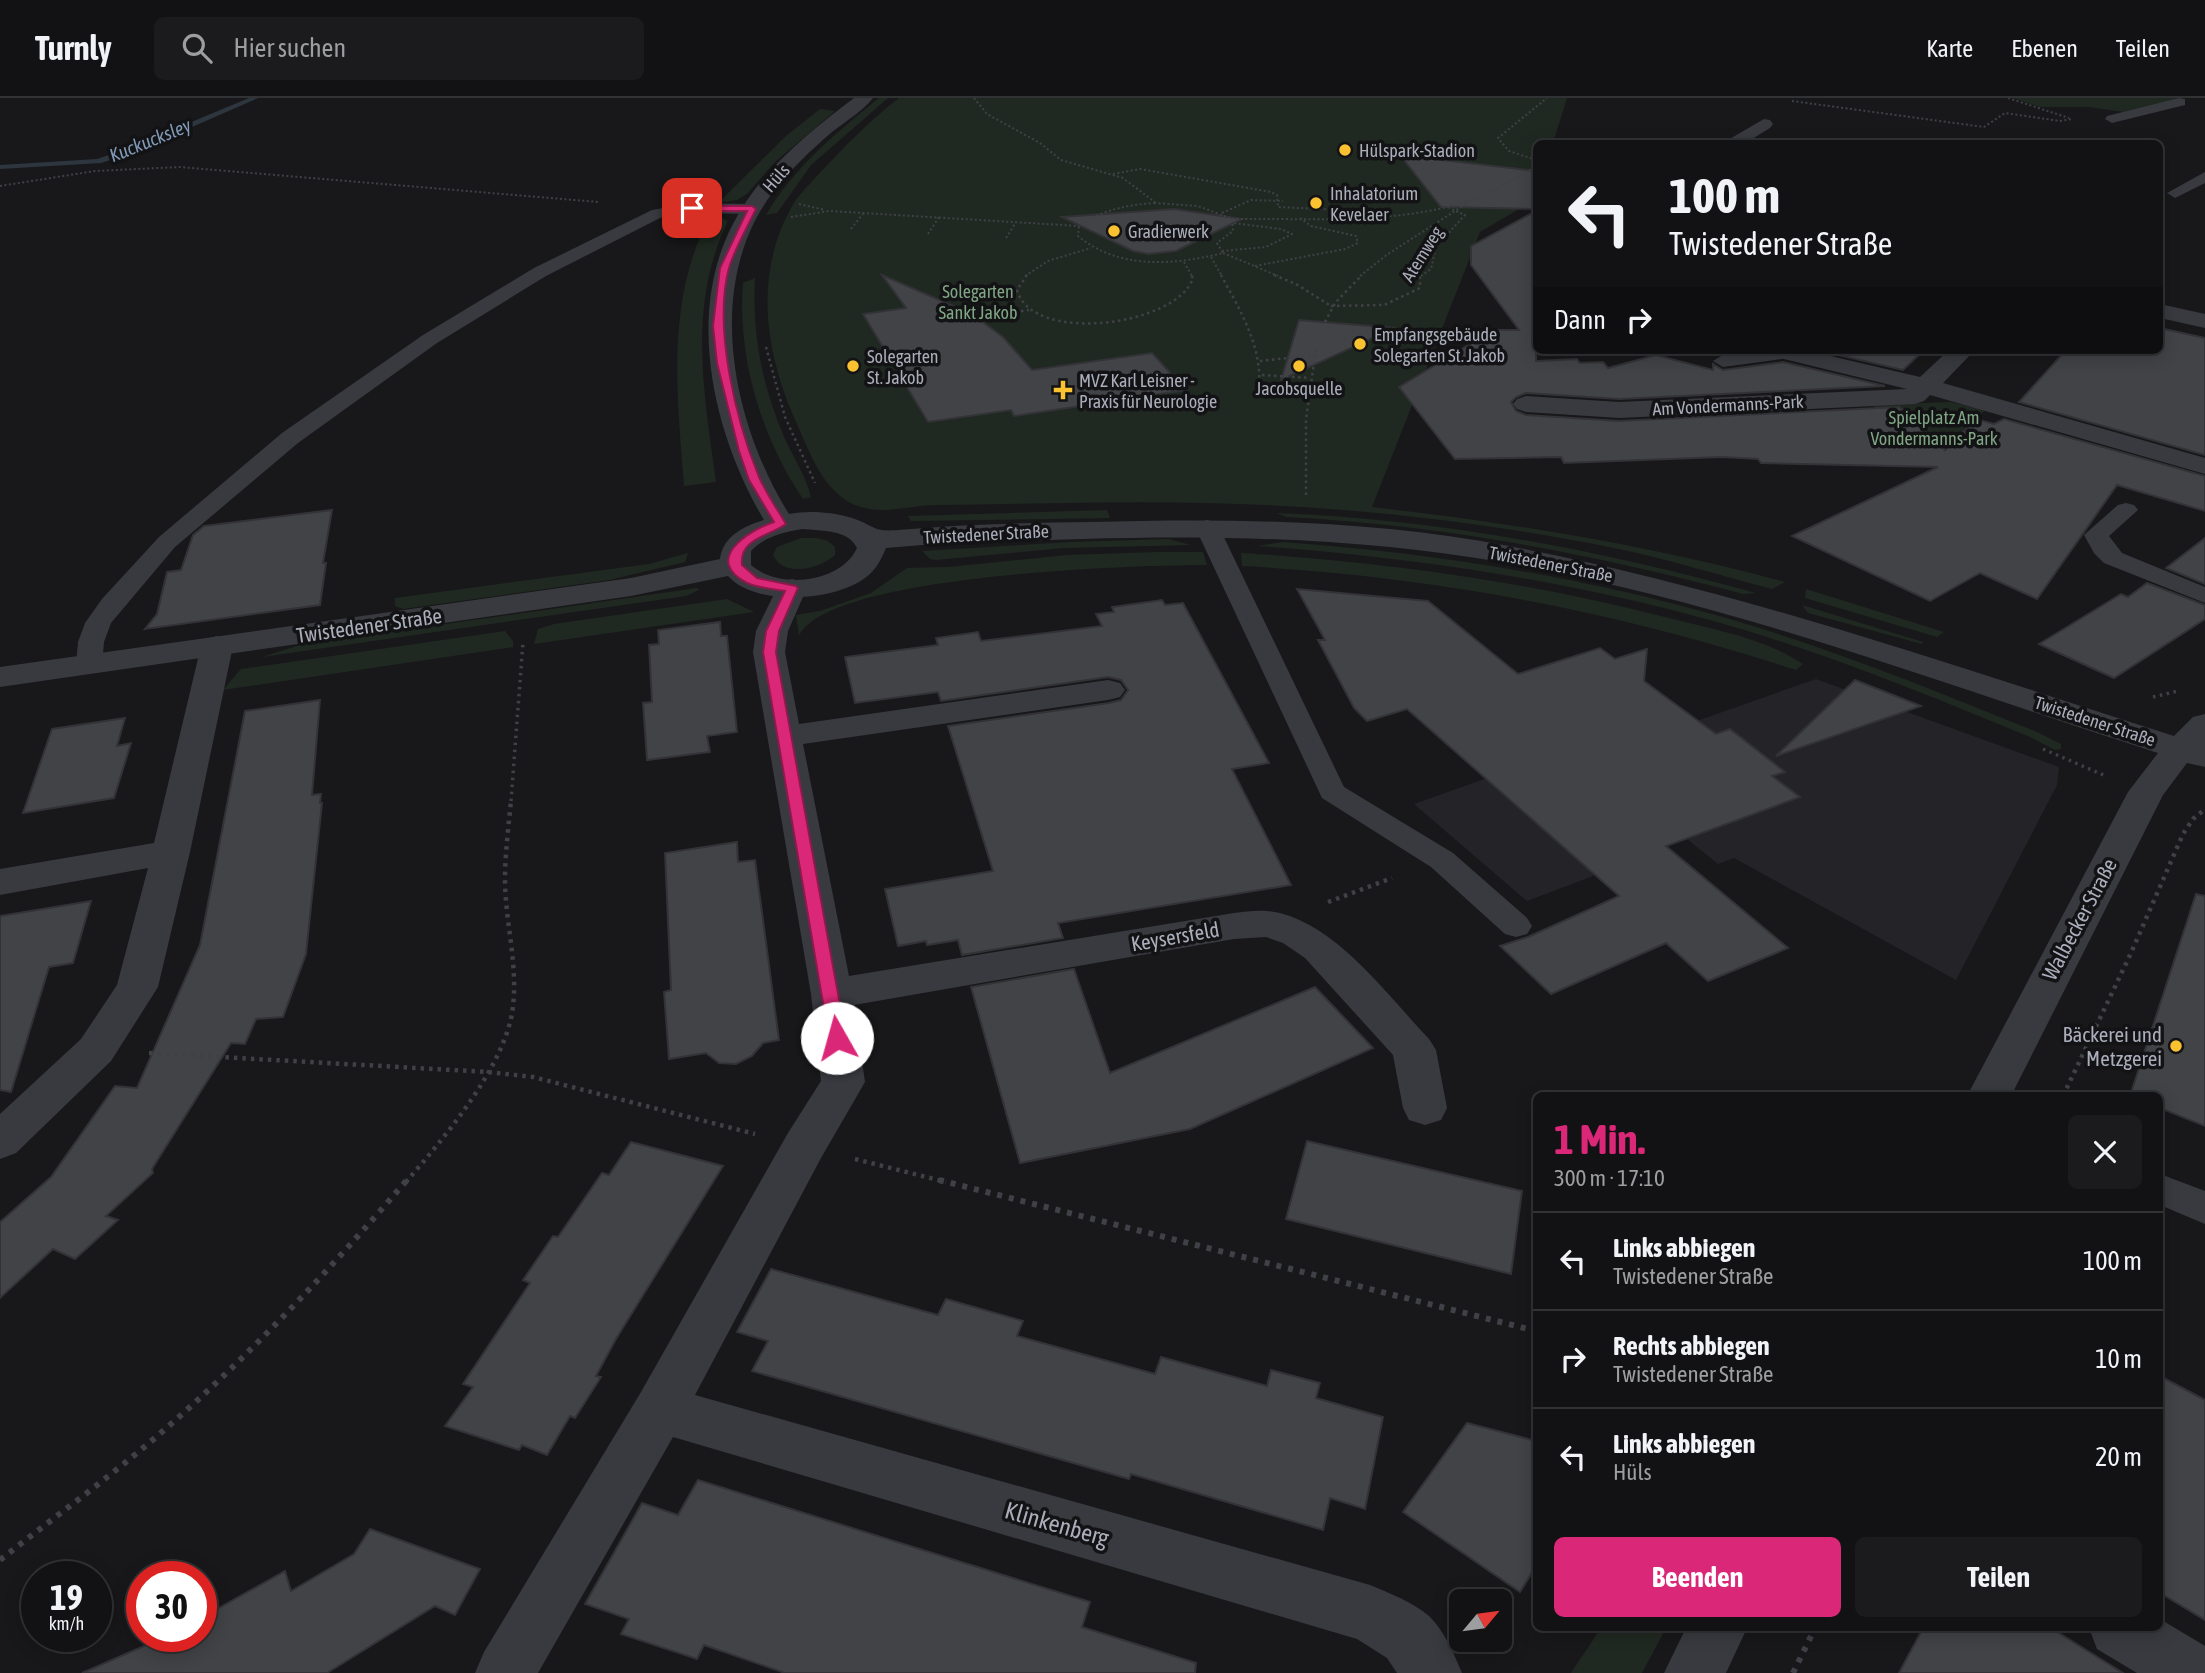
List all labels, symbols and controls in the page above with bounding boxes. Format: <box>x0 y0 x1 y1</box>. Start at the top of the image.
search box <box>154 17 644 80</box>
text: Turnly <box>35 29 112 67</box>
icon: search <box>178 29 216 67</box>
text: Hier suchen <box>234 33 346 63</box>
text: Karte <box>1926 35 1973 62</box>
text: Ebenen <box>2011 35 2078 62</box>
text: Teilen <box>2116 35 2170 62</box>
water label: Kuckucksley <box>106 114 194 166</box>
place label: Hülspark-Stadion <box>1359 140 1475 161</box>
marker: Hülspark-Stadion <box>1337 142 1353 158</box>
street label: Hüls <box>758 160 794 196</box>
text: 100 m <box>1669 167 1780 223</box>
icon: left <box>1554 168 1645 259</box>
pin <box>662 178 722 238</box>
place label: Inhalatorium Kevelaer <box>1330 183 1418 225</box>
icon: arrive <box>673 189 711 227</box>
marker: Inhalatorium Kevelaer <box>1308 195 1324 211</box>
place label: Gradierwerk <box>1128 221 1209 242</box>
street label: Atemweg <box>1397 222 1447 286</box>
marker: Gradierwerk <box>1106 223 1122 239</box>
text: Twistedener Straße <box>1669 225 1892 262</box>
park label: Solegarten Sankt Jakob <box>939 281 1017 323</box>
icon: right <box>1620 301 1658 339</box>
text: Dann <box>1554 305 1606 335</box>
place label: Empfangsgebäude Solegarten St. Jakob <box>1374 324 1505 366</box>
marker: Empfangsgebäude Solegarten St. Jakob <box>1352 336 1368 352</box>
place label: Solegarten St. Jakob <box>867 346 939 388</box>
marker: Solegarten St. Jakob <box>845 358 861 374</box>
marker: Jacobsquelle <box>1291 358 1307 374</box>
place label: MVZ Karl Leisner - Praxis für Neurologie <box>1079 370 1217 412</box>
place label: Jacobsquelle <box>1255 378 1343 399</box>
marker: MVZ Karl Leisner - Praxis für Neurologie <box>1053 380 1073 400</box>
street label: Am Vondermanns-Park <box>1652 391 1804 419</box>
park label: Spielplatz Am Vondermanns-Park <box>1870 407 1998 449</box>
street label: Twistedener Straße <box>923 520 1049 548</box>
street label: Twistedener Straße <box>1487 542 1615 586</box>
street label: Twistedener Straße <box>295 603 443 647</box>
street label: Twistedener Straße <box>2032 692 2158 750</box>
street label: Walbecker Straße <box>2037 854 2121 984</box>
street label: Keysersfeld <box>1129 916 1221 956</box>
position arrow <box>800 1001 874 1075</box>
place label: Bäckerei und Metzgerei <box>2062 1022 2162 1070</box>
marker: Bäckerei und Metzgerei <box>2168 1038 2184 1054</box>
text: 1 Min. <box>1554 1115 1645 1163</box>
button: close <box>2068 1115 2142 1189</box>
text: 300 m · 17:10 <box>1554 1165 1665 1191</box>
text: Links abbiegen <box>1613 1233 1755 1263</box>
icon: left <box>1554 1242 1592 1280</box>
text: 100 m <box>2083 1246 2142 1276</box>
text: Twistedener Straße <box>1613 1263 1773 1289</box>
text: Rechts abbiegen <box>1613 1331 1770 1361</box>
icon: right <box>1554 1340 1592 1378</box>
text: 10 m <box>2095 1344 2142 1374</box>
text: Twistedener Straße <box>1613 1361 1773 1387</box>
text: Links abbiegen <box>1613 1429 1755 1459</box>
icon: left <box>1554 1438 1592 1476</box>
text: 20 m <box>2095 1442 2142 1472</box>
text: Hüls <box>1613 1459 1652 1485</box>
street label: Klinkenberg <box>1002 1496 1113 1552</box>
button: Beenden <box>1554 1537 1841 1617</box>
button: Teilen <box>1855 1537 2142 1617</box>
speed limit sign: 30 <box>126 1561 217 1652</box>
text: 19 <box>50 1577 83 1617</box>
north arrow <box>1449 1589 1512 1652</box>
map controls <box>1449 1589 1512 1652</box>
text: km/h <box>49 1613 84 1634</box>

